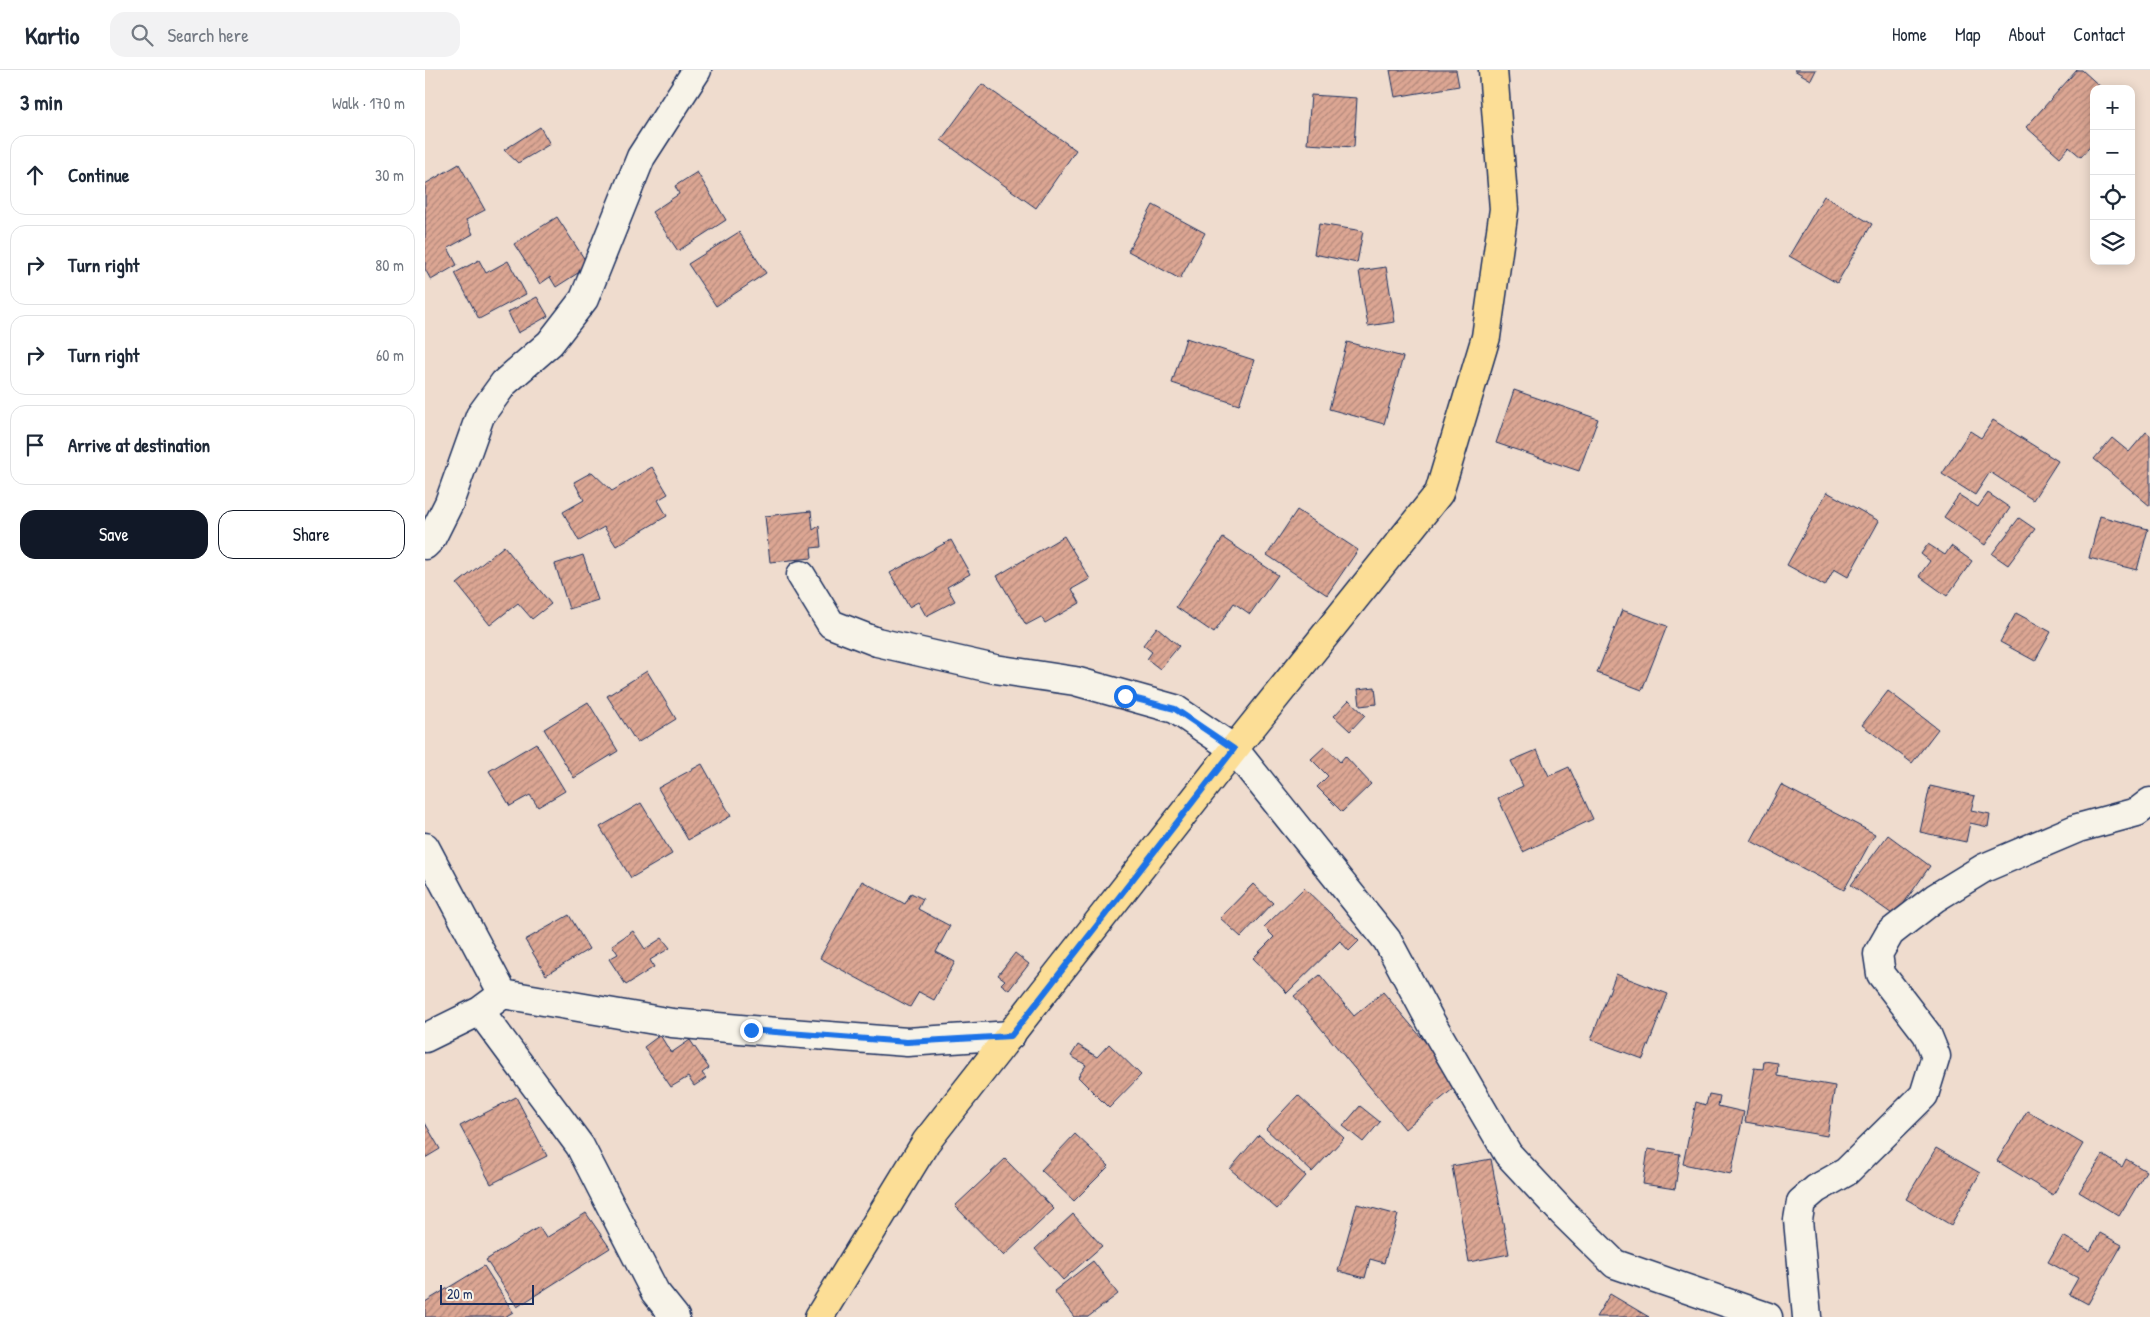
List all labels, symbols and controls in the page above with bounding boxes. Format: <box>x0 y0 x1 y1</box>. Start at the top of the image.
search box <box>110 12 460 57</box>
text: Kartio <box>25 19 80 51</box>
icon: search <box>128 21 156 49</box>
text: Search here <box>168 22 249 48</box>
text: Home <box>1892 22 1927 47</box>
text: Map <box>1955 22 1980 47</box>
text: About <box>2008 22 2045 47</box>
text: Contact <box>2073 22 2125 47</box>
map controls <box>2090 85 2135 265</box>
button: + <box>2090 85 2135 130</box>
text: 3 min <box>20 88 63 117</box>
text: Walk · 170 m <box>332 92 405 114</box>
button: − <box>2090 130 2135 175</box>
icon: ahead <box>21 161 49 189</box>
text: Continue <box>68 162 129 188</box>
text: 30 m <box>375 164 404 186</box>
button: locate <box>2090 175 2135 220</box>
button: layers <box>2090 220 2135 265</box>
icon: right <box>21 251 49 279</box>
text: Turn right <box>68 252 139 278</box>
text: 80 m <box>375 254 404 276</box>
icon: right <box>21 341 49 369</box>
text: Turn right <box>68 342 139 368</box>
text: 60 m <box>376 344 404 366</box>
icon: arrive <box>21 431 49 459</box>
text: Arrive at destination <box>68 432 210 458</box>
button: Save <box>20 510 208 559</box>
button: Share <box>218 510 405 559</box>
route start <box>1114 685 1137 708</box>
route end <box>740 1019 763 1042</box>
scale bar <box>440 1282 534 1305</box>
text: 20 m <box>447 1284 473 1303</box>

